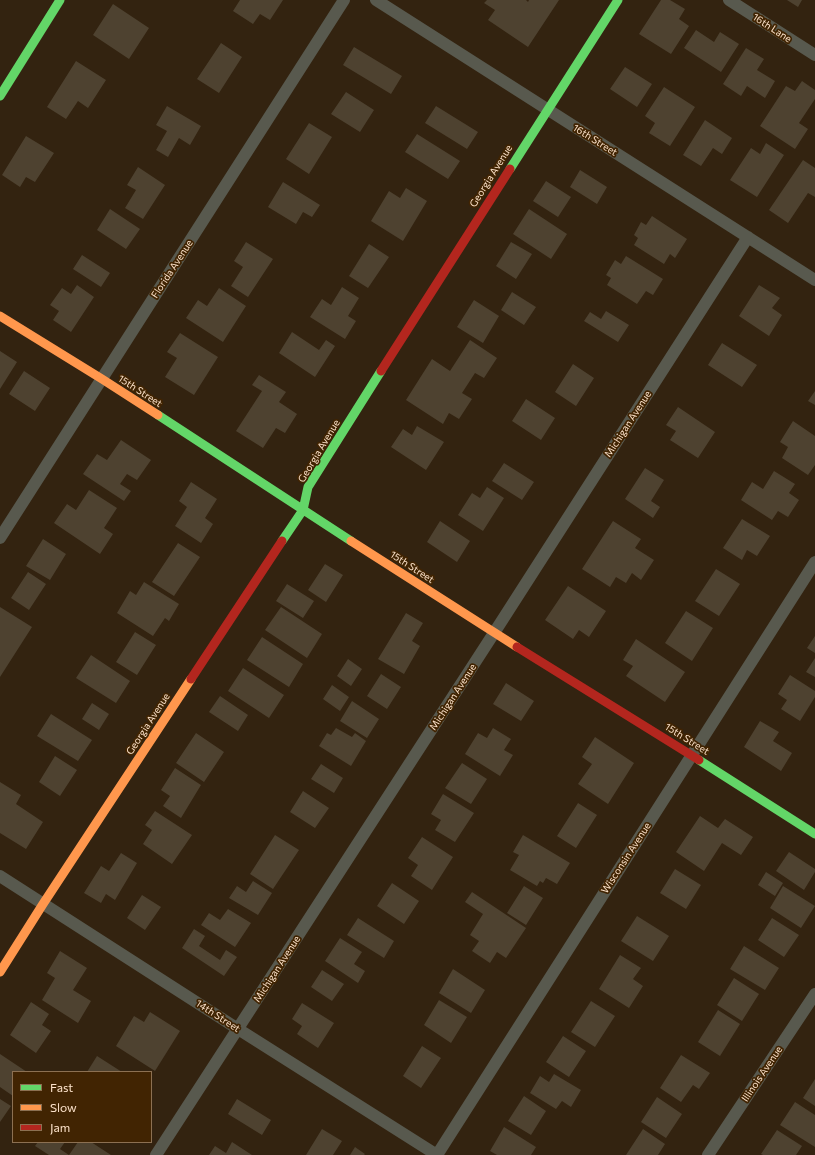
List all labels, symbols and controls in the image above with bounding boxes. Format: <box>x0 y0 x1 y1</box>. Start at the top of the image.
street label: 16th Lane <box>750 11 794 45</box>
street label: 16th Street <box>570 122 620 158</box>
street label: Georgia Avenue <box>467 143 515 209</box>
street label: Florida Avenue <box>149 238 195 300</box>
street label: 15th Street <box>116 372 164 410</box>
street label: Michigan Avenue <box>602 388 654 460</box>
street label: Georgia Avenue <box>296 417 342 485</box>
street label: 15th Street <box>388 548 436 586</box>
street label: Michigan Avenue <box>427 661 479 733</box>
street label: Georgia Avenue <box>124 691 172 757</box>
street label: 15th Street <box>663 721 711 757</box>
street label: Wisconsin Avenue <box>599 820 653 896</box>
street label: Michigan Avenue <box>251 933 303 1005</box>
street label: 14th Street <box>194 997 242 1035</box>
street label: Illinois Avenue <box>739 1044 785 1104</box>
legend <box>12 1071 152 1143</box>
text: Fast <box>50 1080 73 1094</box>
text: Slow <box>50 1100 77 1114</box>
text: Jam <box>50 1120 70 1134</box>

